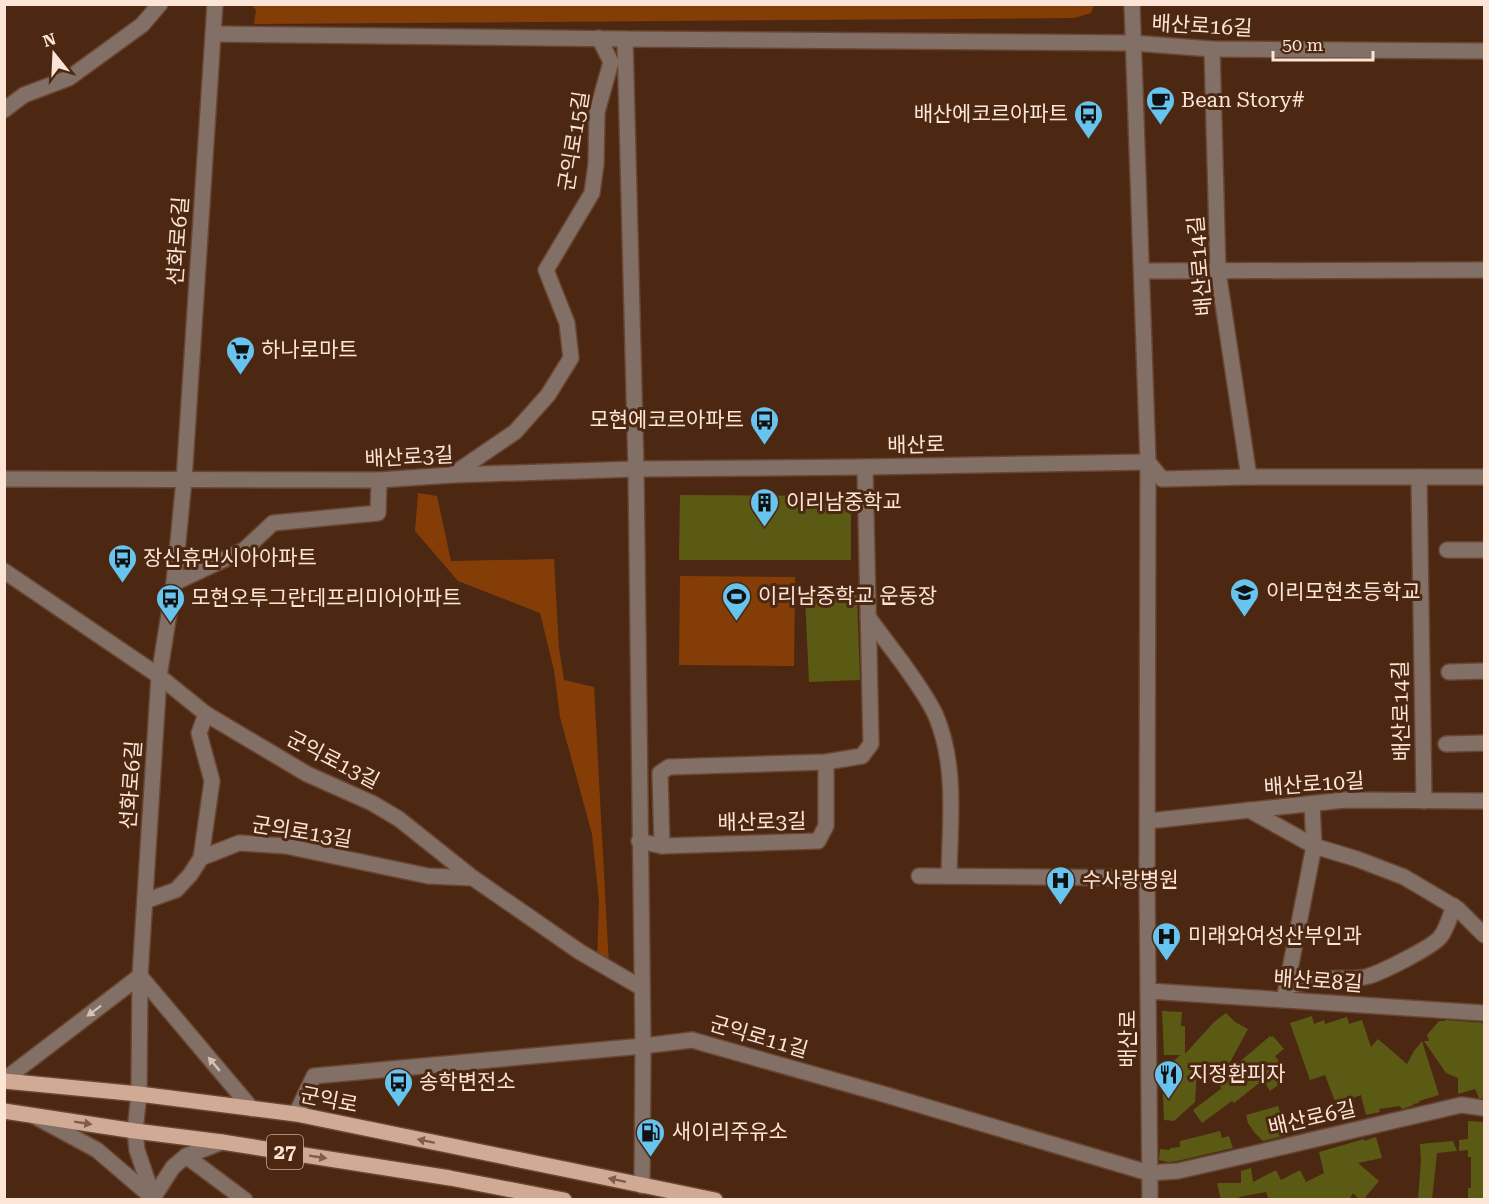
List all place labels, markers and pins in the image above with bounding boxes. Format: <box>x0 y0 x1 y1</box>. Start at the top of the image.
cafe icon: Bean Story# <box>1144 84 1176 126</box>
place label: Bean Story# <box>1181 88 1305 112</box>
bus stop icon: 배산에코르아파트 <box>1073 98 1105 140</box>
place label: 배산에코르아파트 <box>913 102 1068 126</box>
supermarket icon: 하나로마트 <box>224 334 256 376</box>
place label: 하나로마트 <box>261 338 358 362</box>
bus stop icon: 모현에코르아파트 <box>749 404 781 446</box>
place label: 모현에코르아파트 <box>589 408 744 432</box>
building icon: 이리남중학교 <box>749 486 781 528</box>
place label: 이리남중학교 <box>786 490 902 514</box>
bus stop icon: 장신휴먼시아아파트 <box>106 542 138 584</box>
place label: 장신휴먼시아아파트 <box>143 546 317 570</box>
school or university icon: 이리모현초등학교 <box>1229 576 1261 618</box>
sports icon: 이리남중학교 운동장 <box>721 580 753 622</box>
place label: 이리모현초등학교 <box>1266 580 1421 604</box>
bus stop icon: 모현오투그란데프리미어아파트 <box>154 582 186 624</box>
place label: 이리남중학교 운동장 <box>758 584 937 608</box>
place label: 모현오투그란데프리미어아파트 <box>191 586 461 610</box>
hospital icon: 수사랑병원 <box>1045 864 1077 906</box>
place label: 수사랑병원 <box>1082 868 1179 892</box>
hospital icon: 미래와여성산부인과 <box>1151 920 1183 962</box>
place label: 미래와여성산부인과 <box>1188 924 1362 948</box>
restaurant icon: 지정환피자 <box>1152 1058 1184 1100</box>
place label: 지정환피자 <box>1189 1062 1286 1086</box>
bus stop icon: 송학변전소 <box>382 1066 414 1108</box>
place label: 송학변전소 <box>419 1070 516 1094</box>
fuel station icon: 새이리주유소 <box>635 1116 667 1158</box>
place label: 새이리주유소 <box>672 1120 788 1144</box>

